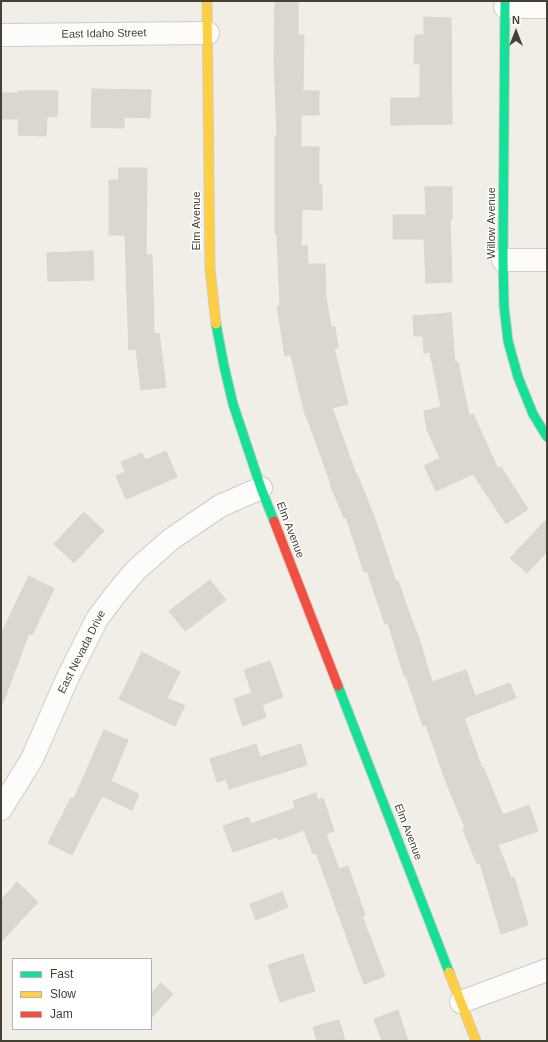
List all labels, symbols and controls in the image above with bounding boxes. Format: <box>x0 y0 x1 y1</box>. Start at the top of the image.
north arrow <box>496 12 536 52</box>
text: N <box>512 14 520 26</box>
street label: East Idaho Street <box>61 27 147 41</box>
street label: Willow Avenue <box>485 187 499 259</box>
street label: Elm Avenue <box>190 191 204 251</box>
street label: Elm Avenue <box>273 500 307 560</box>
street label: East Nevada Drive <box>55 608 109 696</box>
street label: Elm Avenue <box>391 802 425 862</box>
legend <box>12 958 152 1030</box>
text: Fast <box>50 967 73 981</box>
text: Slow <box>50 987 76 1001</box>
text: Jam <box>50 1007 73 1021</box>

